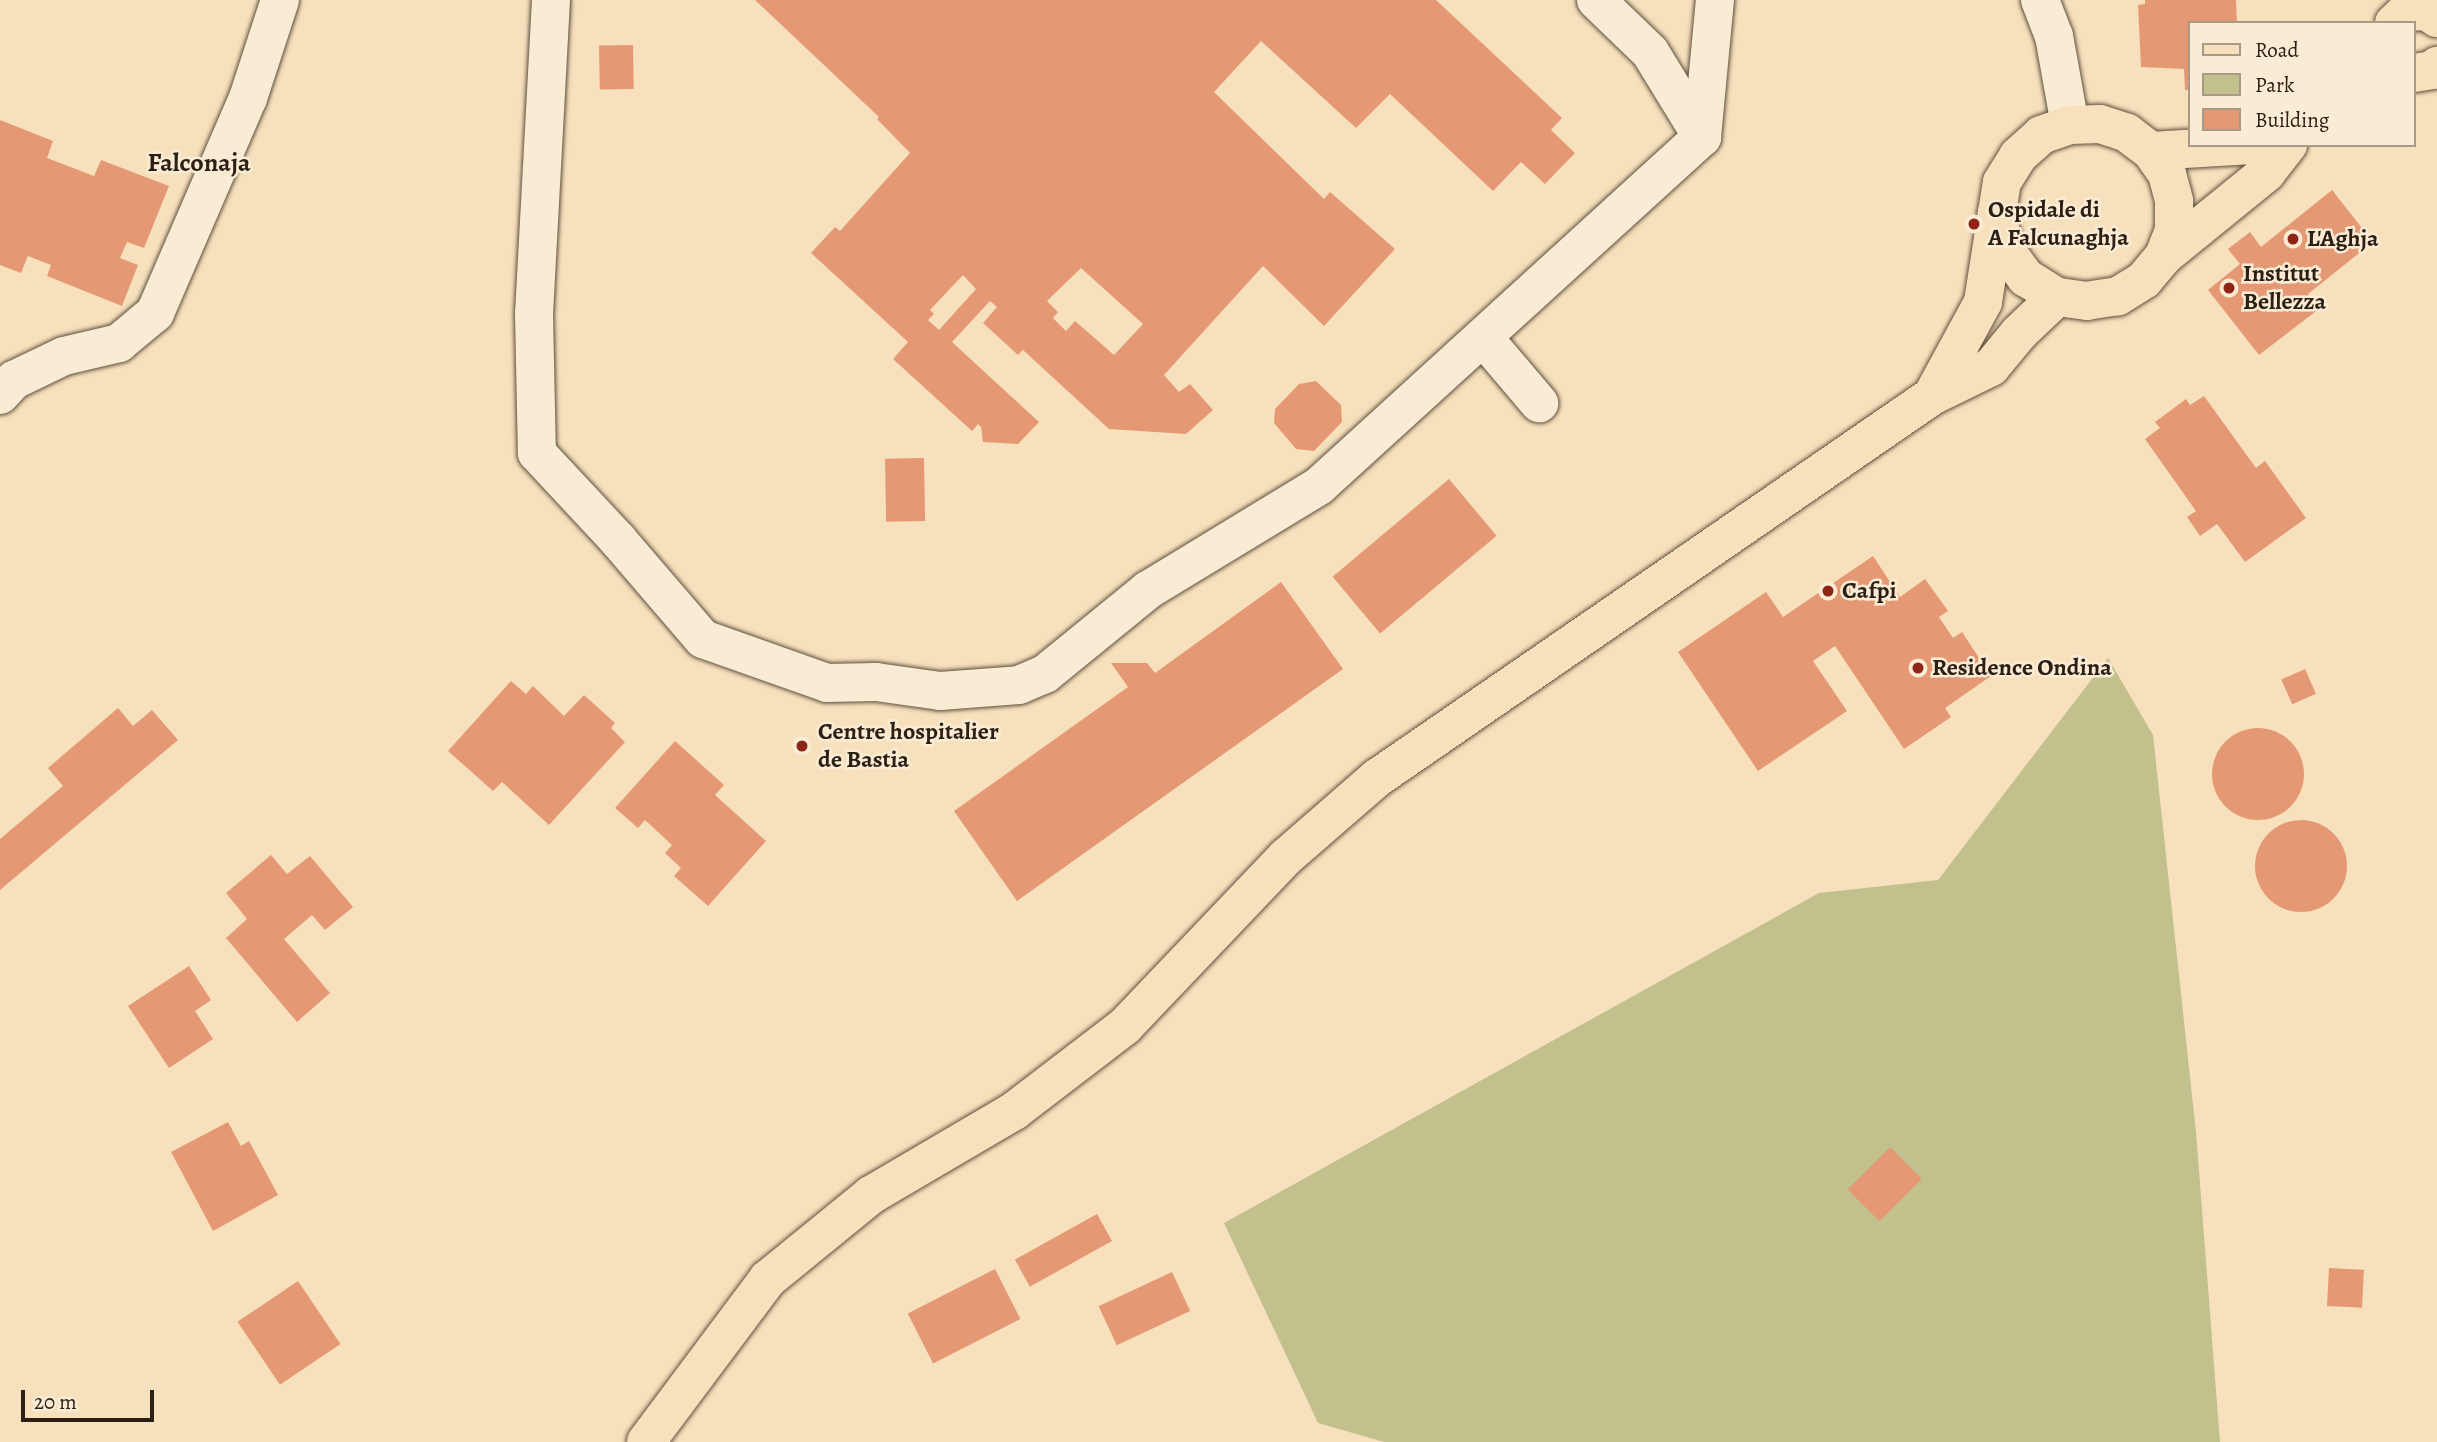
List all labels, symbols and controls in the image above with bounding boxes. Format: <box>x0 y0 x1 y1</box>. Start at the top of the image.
legend <box>2188 21 2416 147</box>
text: Road <box>2255 36 2299 64</box>
text: Park <box>2255 71 2294 99</box>
text: Building <box>2255 106 2329 134</box>
district label: Falconaja <box>147 147 251 179</box>
place label: Ospidale di A Falcunaghja <box>1988 196 2129 252</box>
marker: Ospidale di A Falcunaghja <box>1966 216 1982 232</box>
place label: L'Aghja <box>2307 225 2379 253</box>
marker: L'Aghja <box>2285 231 2301 247</box>
place label: Institut Bellezza <box>2243 260 2326 316</box>
marker: Institut Bellezza <box>2221 280 2237 296</box>
place label: Cafpi <box>1842 577 1896 605</box>
marker: Cafpi <box>1820 583 1836 599</box>
place label: Residence Ondina <box>1932 654 2112 682</box>
marker: Residence Ondina <box>1910 660 1926 676</box>
place label: Centre hospitalier de Bastia <box>818 718 999 774</box>
marker: Centre hospitalier de Bastia <box>792 736 812 756</box>
scale bar <box>24 1376 158 1420</box>
text: 20 m <box>34 1388 77 1416</box>

